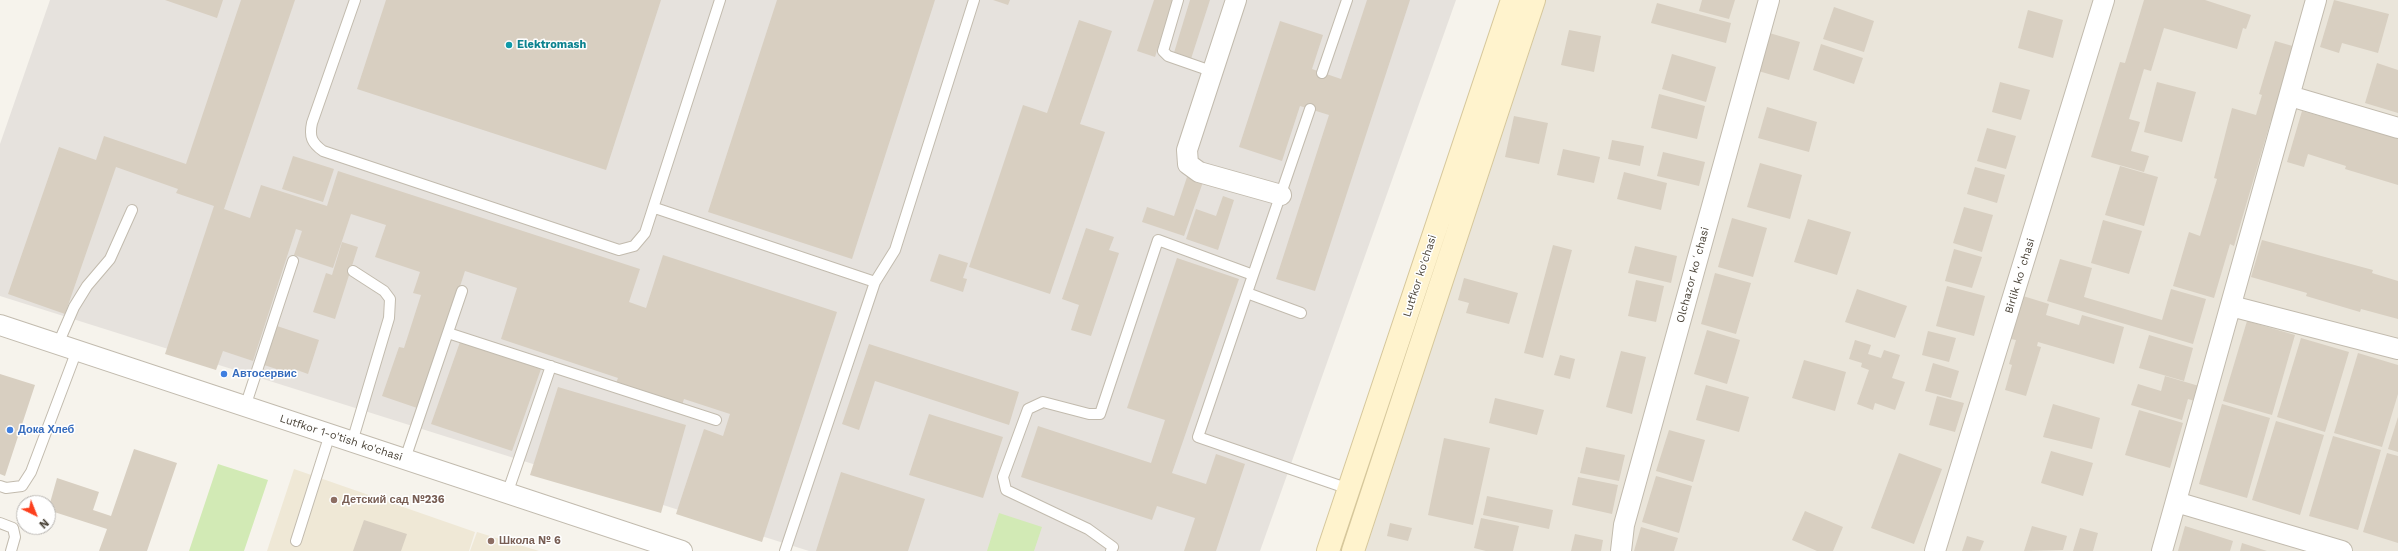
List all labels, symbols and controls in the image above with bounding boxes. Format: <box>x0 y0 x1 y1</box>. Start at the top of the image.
place label: Elektromash <box>517 38 586 52</box>
marker: Elektromash <box>504 40 514 50</box>
street label: Olchazor koʻchasi <box>1674 226 1712 324</box>
street label: Lutfkor ko'chasi <box>1401 233 1439 319</box>
street label: Birlik koʻchasi <box>2002 237 2038 315</box>
place label: Автосервис <box>232 367 297 381</box>
marker: Автосервис <box>219 369 229 379</box>
street label: Lutfkor 1-o'tish ko'chasi <box>278 412 404 464</box>
place label: Дока Хлеб <box>18 423 74 437</box>
marker: Дока Хлеб <box>5 425 15 435</box>
place label: Детский сад №236 <box>342 493 445 507</box>
north arrow <box>16 495 56 535</box>
marker: Детский сад №236 <box>329 495 339 505</box>
text: N <box>36 516 51 531</box>
place label: Школа № 6 <box>499 534 561 548</box>
marker: Школа № 6 <box>486 536 496 546</box>

